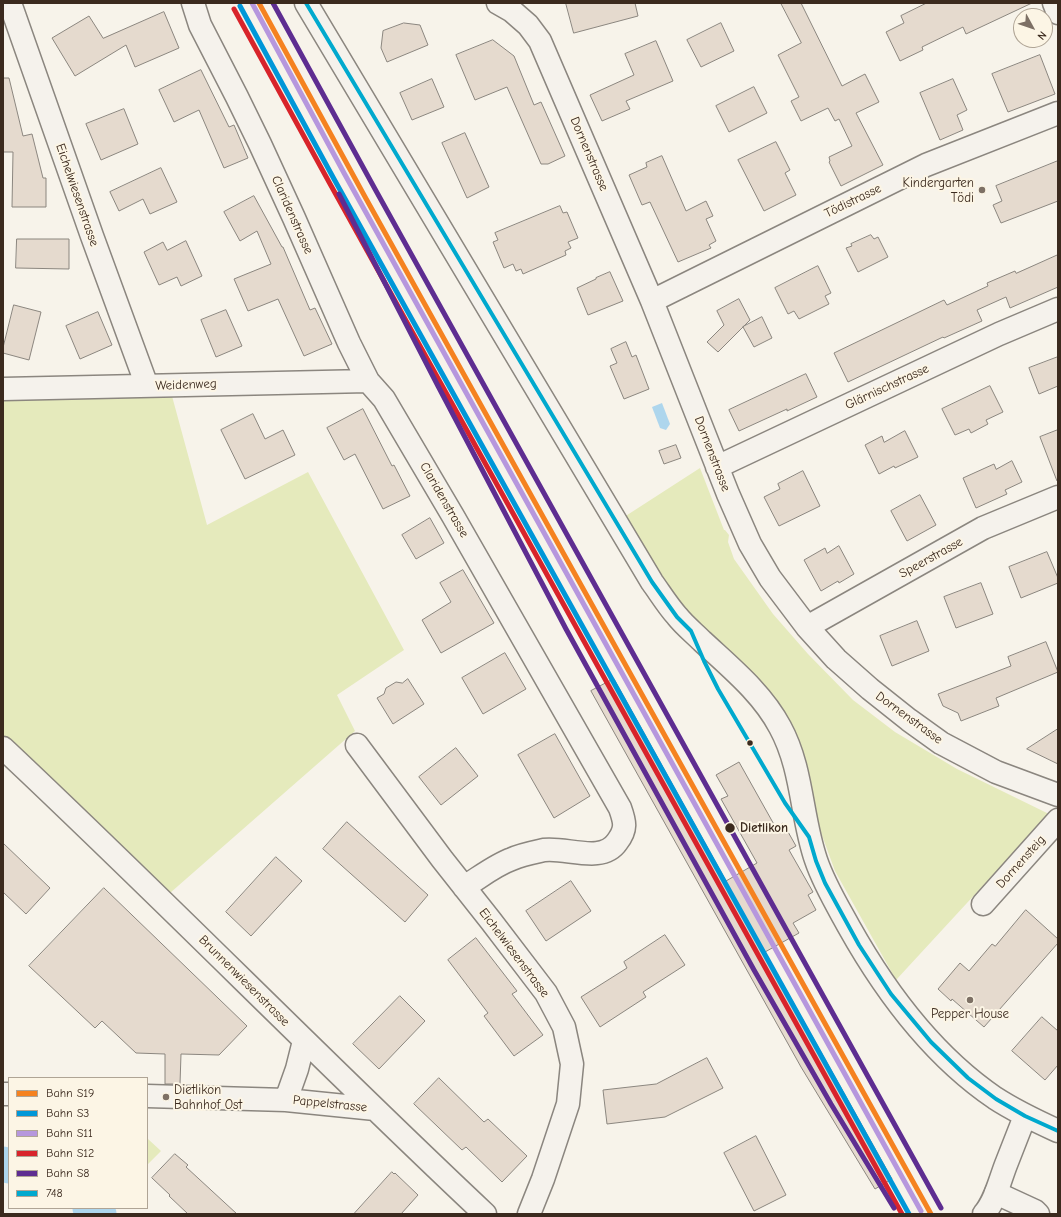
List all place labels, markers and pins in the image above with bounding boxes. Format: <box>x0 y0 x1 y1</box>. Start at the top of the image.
place label: Kindergarten Tödi <box>903 175 974 206</box>
marker: Kindergarten Tödi <box>977 185 987 195</box>
unlabelled marker <box>745 738 755 748</box>
place label: Dietlikon <box>740 820 788 836</box>
marker: Dietlikon <box>723 821 737 835</box>
marker: Pepper House <box>965 995 975 1005</box>
place label: Pepper House <box>931 1006 1009 1022</box>
place label: Dietlikon Bahnhof Ost <box>174 1082 242 1113</box>
marker: Dietlikon Bahnhof Ost <box>161 1092 171 1102</box>

